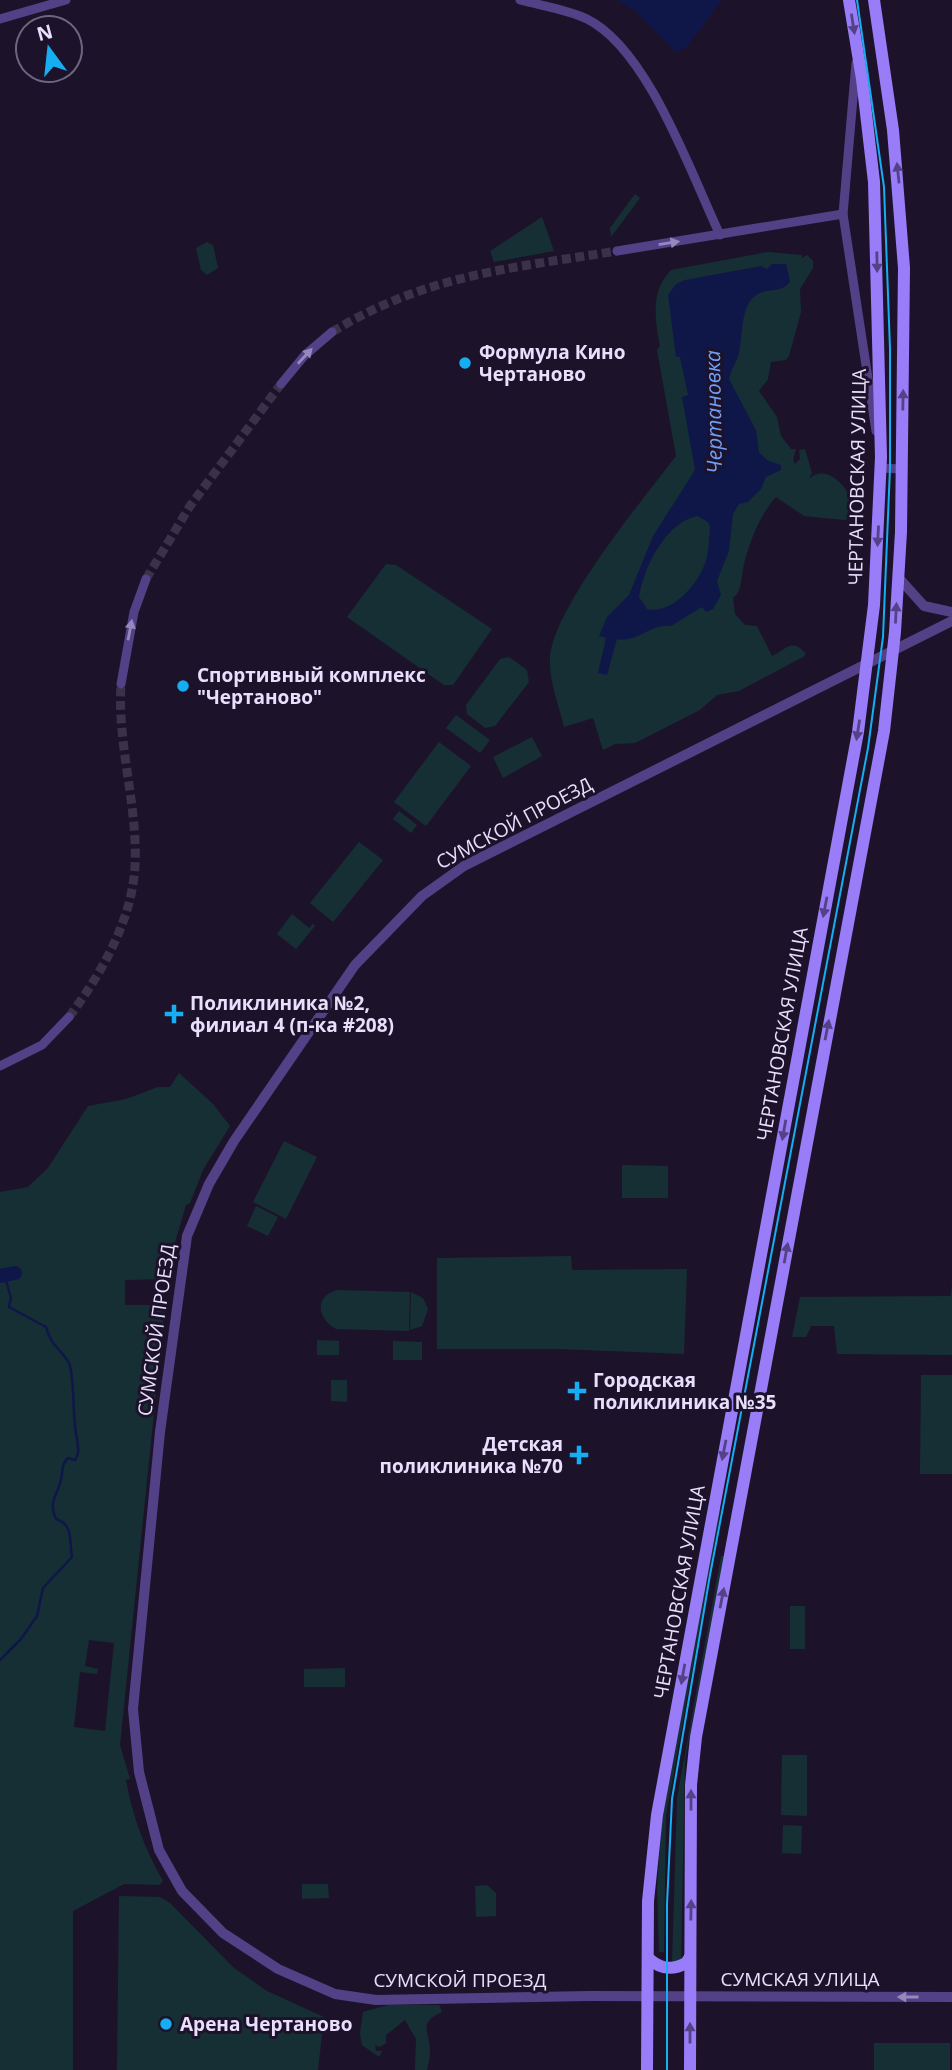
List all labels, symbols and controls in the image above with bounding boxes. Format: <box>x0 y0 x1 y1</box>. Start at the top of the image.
one-way arrow <box>848 13 859 35</box>
north arrow <box>14 14 84 84</box>
text: N <box>34 18 55 47</box>
one-way arrow <box>892 162 903 184</box>
one-way arrow <box>658 237 680 248</box>
one-way arrow <box>871 251 883 273</box>
place label: Формула Кино Чертаново <box>479 339 625 387</box>
one-way arrow <box>296 348 312 365</box>
water label: Чертановка <box>698 350 728 474</box>
marker: Формула Кино Чертаново <box>457 355 473 371</box>
street label: ЧЕРТАНОВСКАЯ УЛИЦА <box>842 368 872 586</box>
one-way arrow <box>897 389 909 411</box>
one-way arrow <box>872 526 883 548</box>
one-way arrow <box>891 602 902 624</box>
one-way arrow <box>124 619 135 641</box>
place label: Спортивный комплекс "Чертаново" <box>197 662 426 710</box>
marker: Спортивный комплекс "Чертаново" <box>175 678 191 694</box>
one-way arrow <box>852 719 863 741</box>
street label: СУМСКОЙ ПРОЕЗД <box>431 771 597 875</box>
one-way arrow <box>820 896 831 918</box>
street label: ЧЕРТАНОВСКАЯ УЛИЦА <box>750 925 814 1143</box>
place label: Поликлиника №2, филиал 4 (п-ка #208) <box>190 990 394 1038</box>
marker: Поликлиника №2, филиал 4 (п-ка #208) <box>164 1004 184 1024</box>
one-way arrow <box>822 1019 833 1041</box>
one-way arrow <box>778 1119 789 1141</box>
street label: СУМСКОЙ ПРОЕЗД <box>131 1242 181 1418</box>
one-way arrow <box>781 1242 792 1264</box>
place label: Городская поликлиника №35 <box>593 1367 777 1415</box>
marker: Городская поликлиника №35 <box>567 1381 587 1401</box>
place label: Детская поликлиника №70 <box>380 1431 563 1479</box>
one-way arrow <box>718 1439 729 1461</box>
marker: Детская поликлиника №70 <box>569 1445 589 1465</box>
street label: ЧЕРТАНОВСКАЯ УЛИЦА <box>647 1483 711 1701</box>
one-way arrow <box>717 1587 728 1609</box>
one-way arrow <box>678 1663 689 1685</box>
one-way arrow <box>685 1789 697 1811</box>
one-way arrow <box>685 1899 697 1921</box>
street label: СУМСКАЯ УЛИЦА <box>721 1966 879 1992</box>
street label: СУМСКОЙ ПРОЕЗД <box>373 1967 547 1993</box>
one-way arrow <box>897 1991 919 2003</box>
place label: Арена Чертаново <box>180 2011 352 2037</box>
marker: Арена Чертаново <box>158 2016 174 2032</box>
one-way arrow <box>684 2022 696 2044</box>

